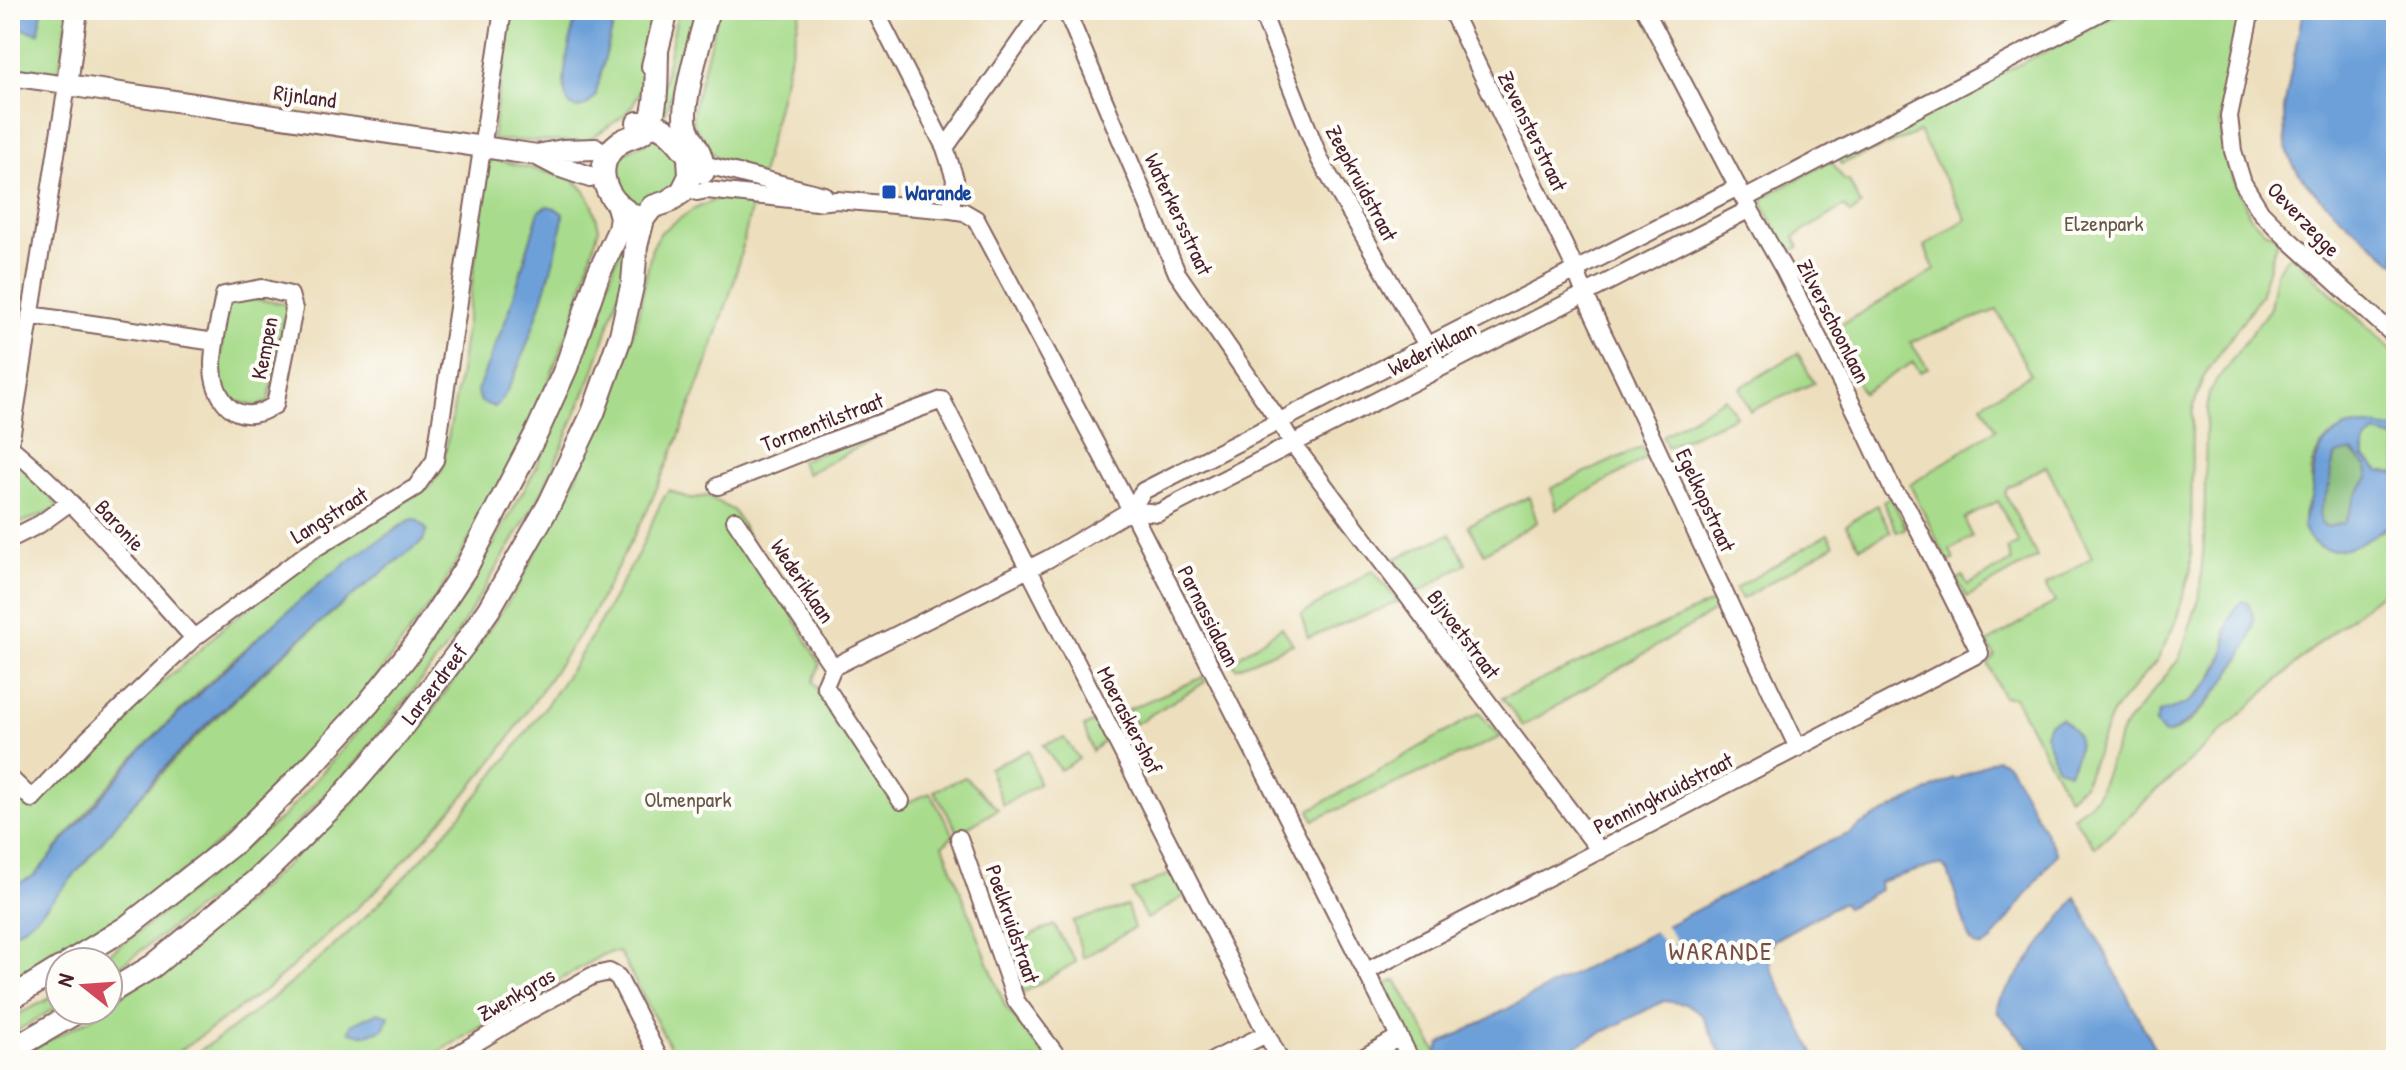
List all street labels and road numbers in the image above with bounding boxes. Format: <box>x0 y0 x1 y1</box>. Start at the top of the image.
street label: Zevensterstraat <box>1491 66 1575 196</box>
street label: Rijnland <box>272 77 339 115</box>
street label: Zeepkruidstraat <box>1319 120 1405 247</box>
street label: Waterkersstraat <box>1138 148 1220 280</box>
street label: Oeverzegge <box>2261 175 2347 263</box>
street label: Zilverschoonlaan <box>1790 254 1878 388</box>
street label: Wederiklaan <box>1383 313 1481 383</box>
street label: Kempen <box>243 314 285 382</box>
street label: Tormentilstraat <box>756 385 888 459</box>
street label: Egelkopstraat <box>1669 443 1743 557</box>
street label: Langstraat <box>285 479 374 550</box>
street label: Baronie <box>88 493 152 558</box>
street label: Wederiklaan <box>764 533 842 629</box>
street label: Parnassialaan <box>1171 560 1247 672</box>
street label: Bijvoetstraat <box>1421 583 1508 685</box>
street label: Larserdreef <box>394 638 475 731</box>
street label: Moeraskershof <box>1090 661 1170 779</box>
street label: Penningkruidstraat <box>1588 745 1738 841</box>
street label: Poelkruidstraat <box>979 861 1047 988</box>
street label: Zwenkgras <box>472 960 560 1028</box>

